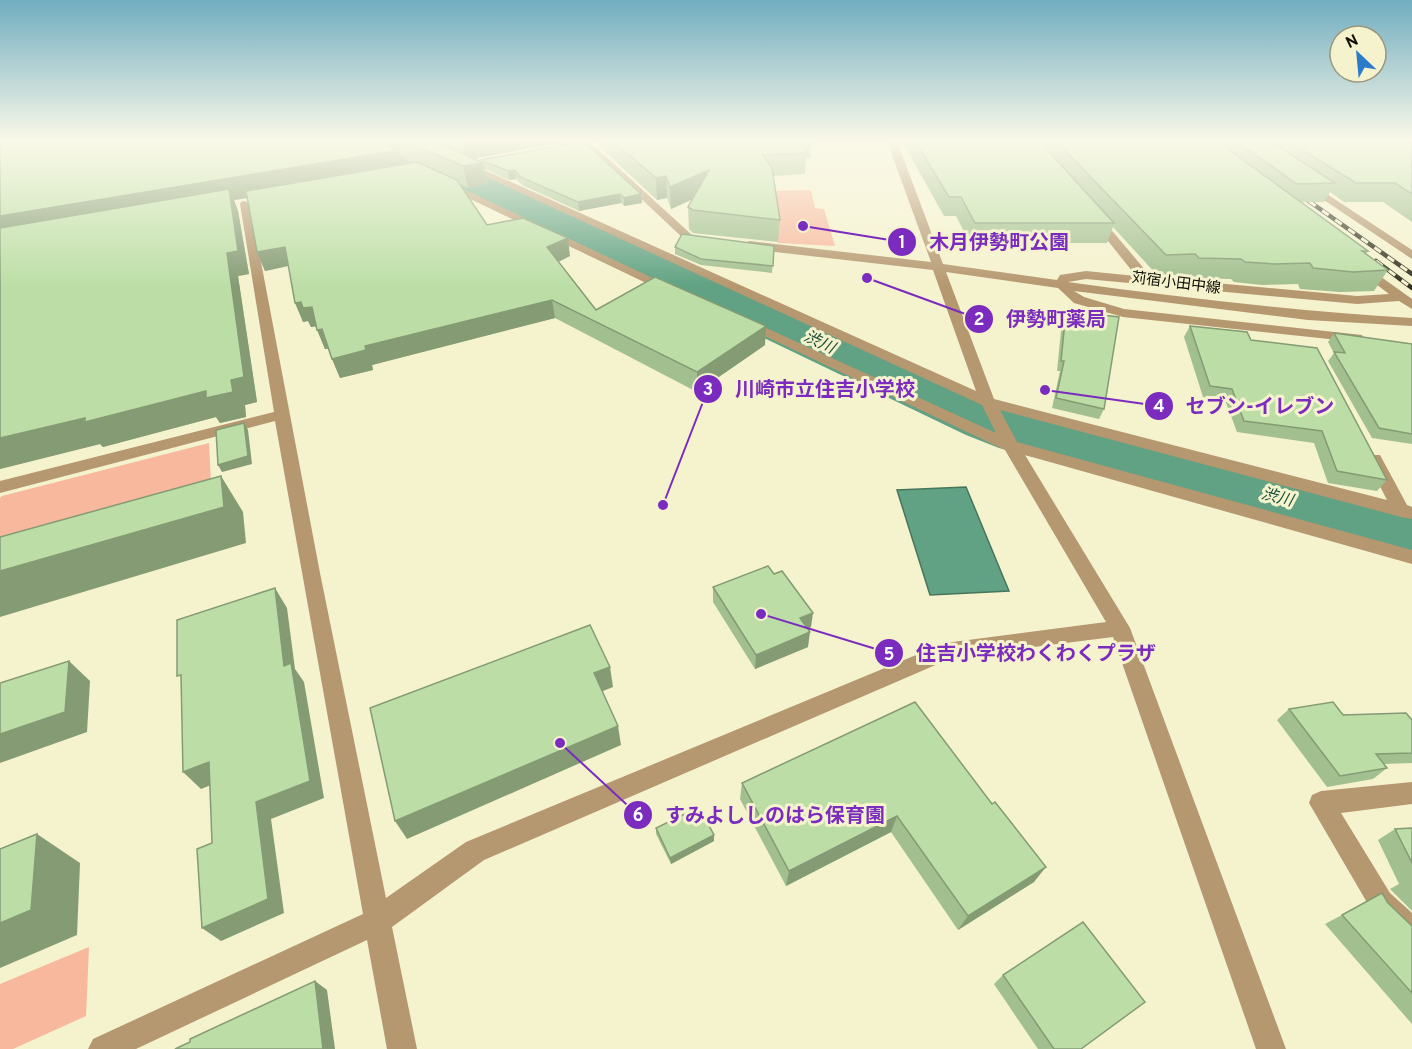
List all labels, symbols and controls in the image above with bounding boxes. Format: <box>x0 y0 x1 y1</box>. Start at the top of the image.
north arrow <box>1328 24 1388 84</box>
text: N <box>1343 31 1362 54</box>
callout: 木月伊勢町公園 <box>887 223 1081 261</box>
text: 木月伊勢町公園 <box>929 231 1069 257</box>
text: 1 <box>898 232 906 255</box>
street label: 苅宿小田中線 <box>1130 269 1222 299</box>
callout: 伊勢町薬局 <box>964 300 1118 338</box>
text: 伊勢町薬局 <box>1006 308 1106 334</box>
text: 2 <box>973 309 985 332</box>
water label: 渋川 <box>800 327 840 360</box>
callout: 川崎市立住吉小学校 <box>693 370 927 408</box>
text: 川崎市立住吉小学校 <box>735 378 915 404</box>
text: 3 <box>703 379 713 402</box>
callout: セブン-イレブン <box>1144 387 1346 425</box>
text: セブン-イレブン <box>1186 395 1334 421</box>
text: 4 <box>1153 396 1165 419</box>
water label: 渋川 <box>1259 484 1297 512</box>
callout: 住吉小学校わくわくプラザ <box>874 634 1168 672</box>
text: 住吉小学校わくわくプラザ <box>916 642 1156 668</box>
text: 5 <box>884 644 895 667</box>
callout: すみよししのはら保育園 <box>623 796 897 834</box>
text: すみよししのはら保育園 <box>665 804 885 830</box>
text: 6 <box>632 805 644 828</box>

